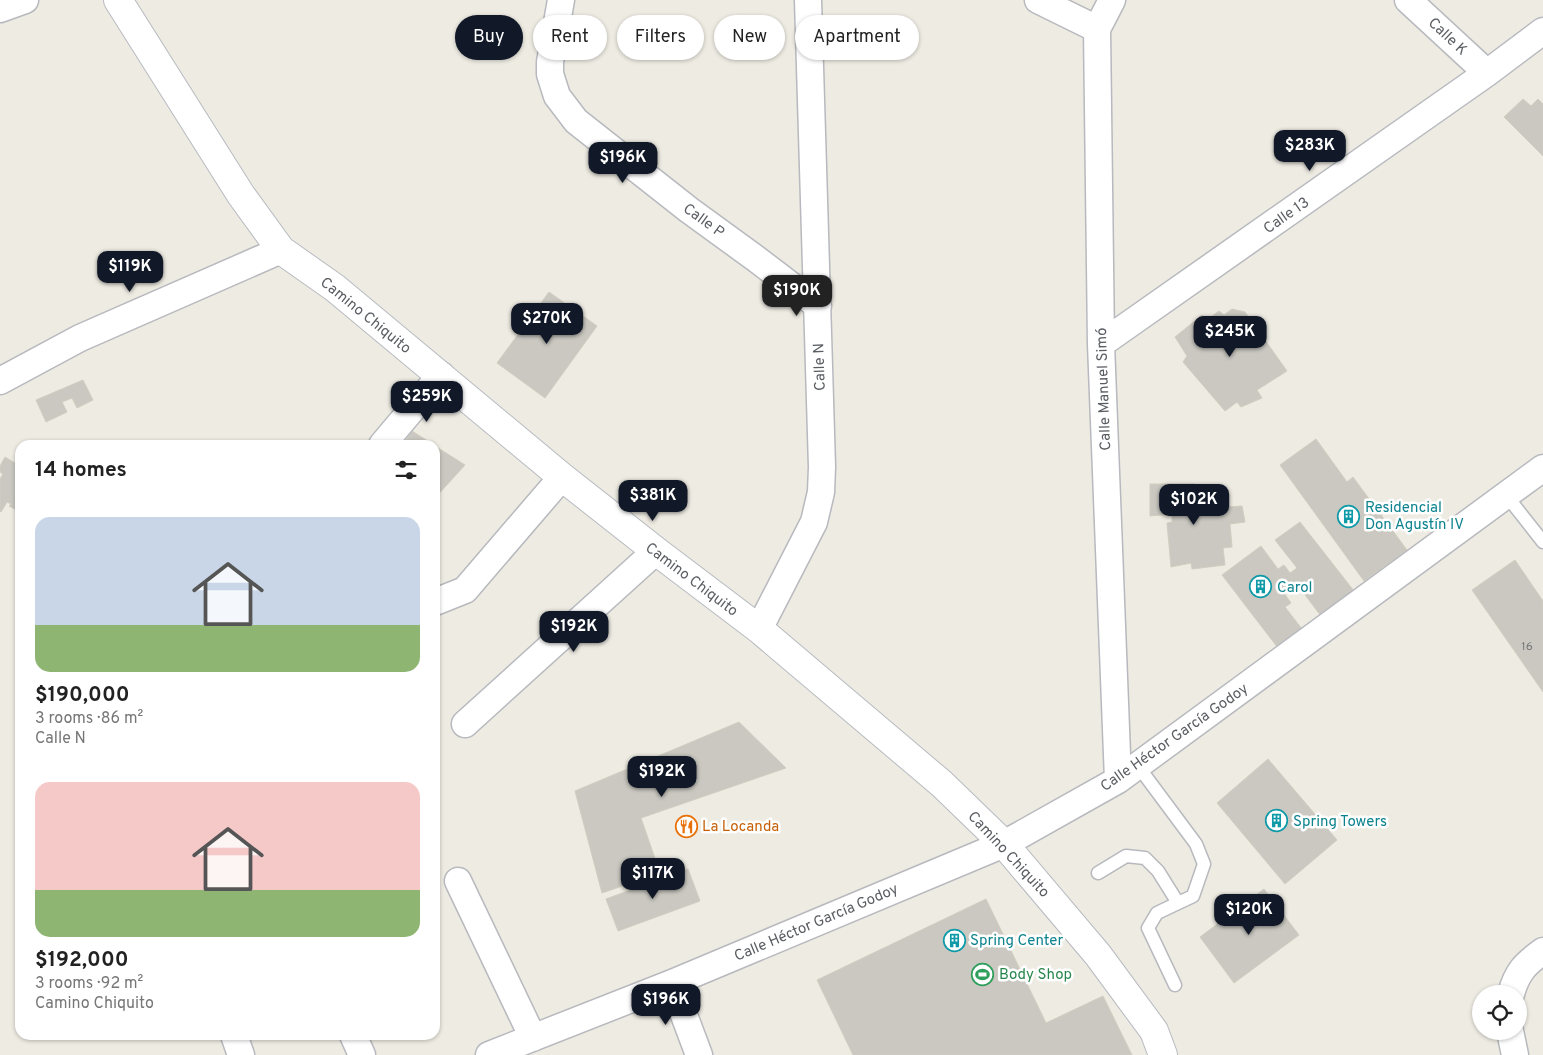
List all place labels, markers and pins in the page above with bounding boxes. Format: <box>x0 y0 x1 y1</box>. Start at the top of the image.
pin: $283K <box>1275 130 1345 172</box>
pin: $196K <box>588 142 658 184</box>
pin: $119K <box>95 250 165 293</box>
pin: $190K <box>762 274 832 317</box>
pin: $270K <box>512 302 582 345</box>
pin: $245K <box>1195 316 1265 358</box>
pin: $259K <box>392 380 462 423</box>
pin: $381K <box>618 480 688 522</box>
pin: $102K <box>1159 484 1229 526</box>
place label: Residencial Don Agustín IV <box>1365 499 1464 535</box>
building icon: Residencial Don Agustín IV <box>1337 504 1361 528</box>
building icon: Carol <box>1249 575 1273 599</box>
place label: Carol <box>1277 579 1313 598</box>
pin: $192K <box>539 610 609 653</box>
pin: $192K <box>627 756 697 798</box>
building icon: Spring Towers <box>1265 809 1289 833</box>
place label: Spring Towers <box>1293 813 1387 832</box>
restaurant icon: La Locanda <box>674 814 698 838</box>
place label: La Locanda <box>702 818 779 837</box>
pin: $117K <box>618 858 688 900</box>
pin: $120K <box>1214 894 1284 936</box>
building icon: Spring Center <box>942 928 966 952</box>
place label: Spring Center <box>970 932 1064 951</box>
sports icon: Body Shop <box>971 962 995 986</box>
place label: Body Shop <box>999 966 1072 985</box>
pin: $196K <box>631 984 701 1026</box>

